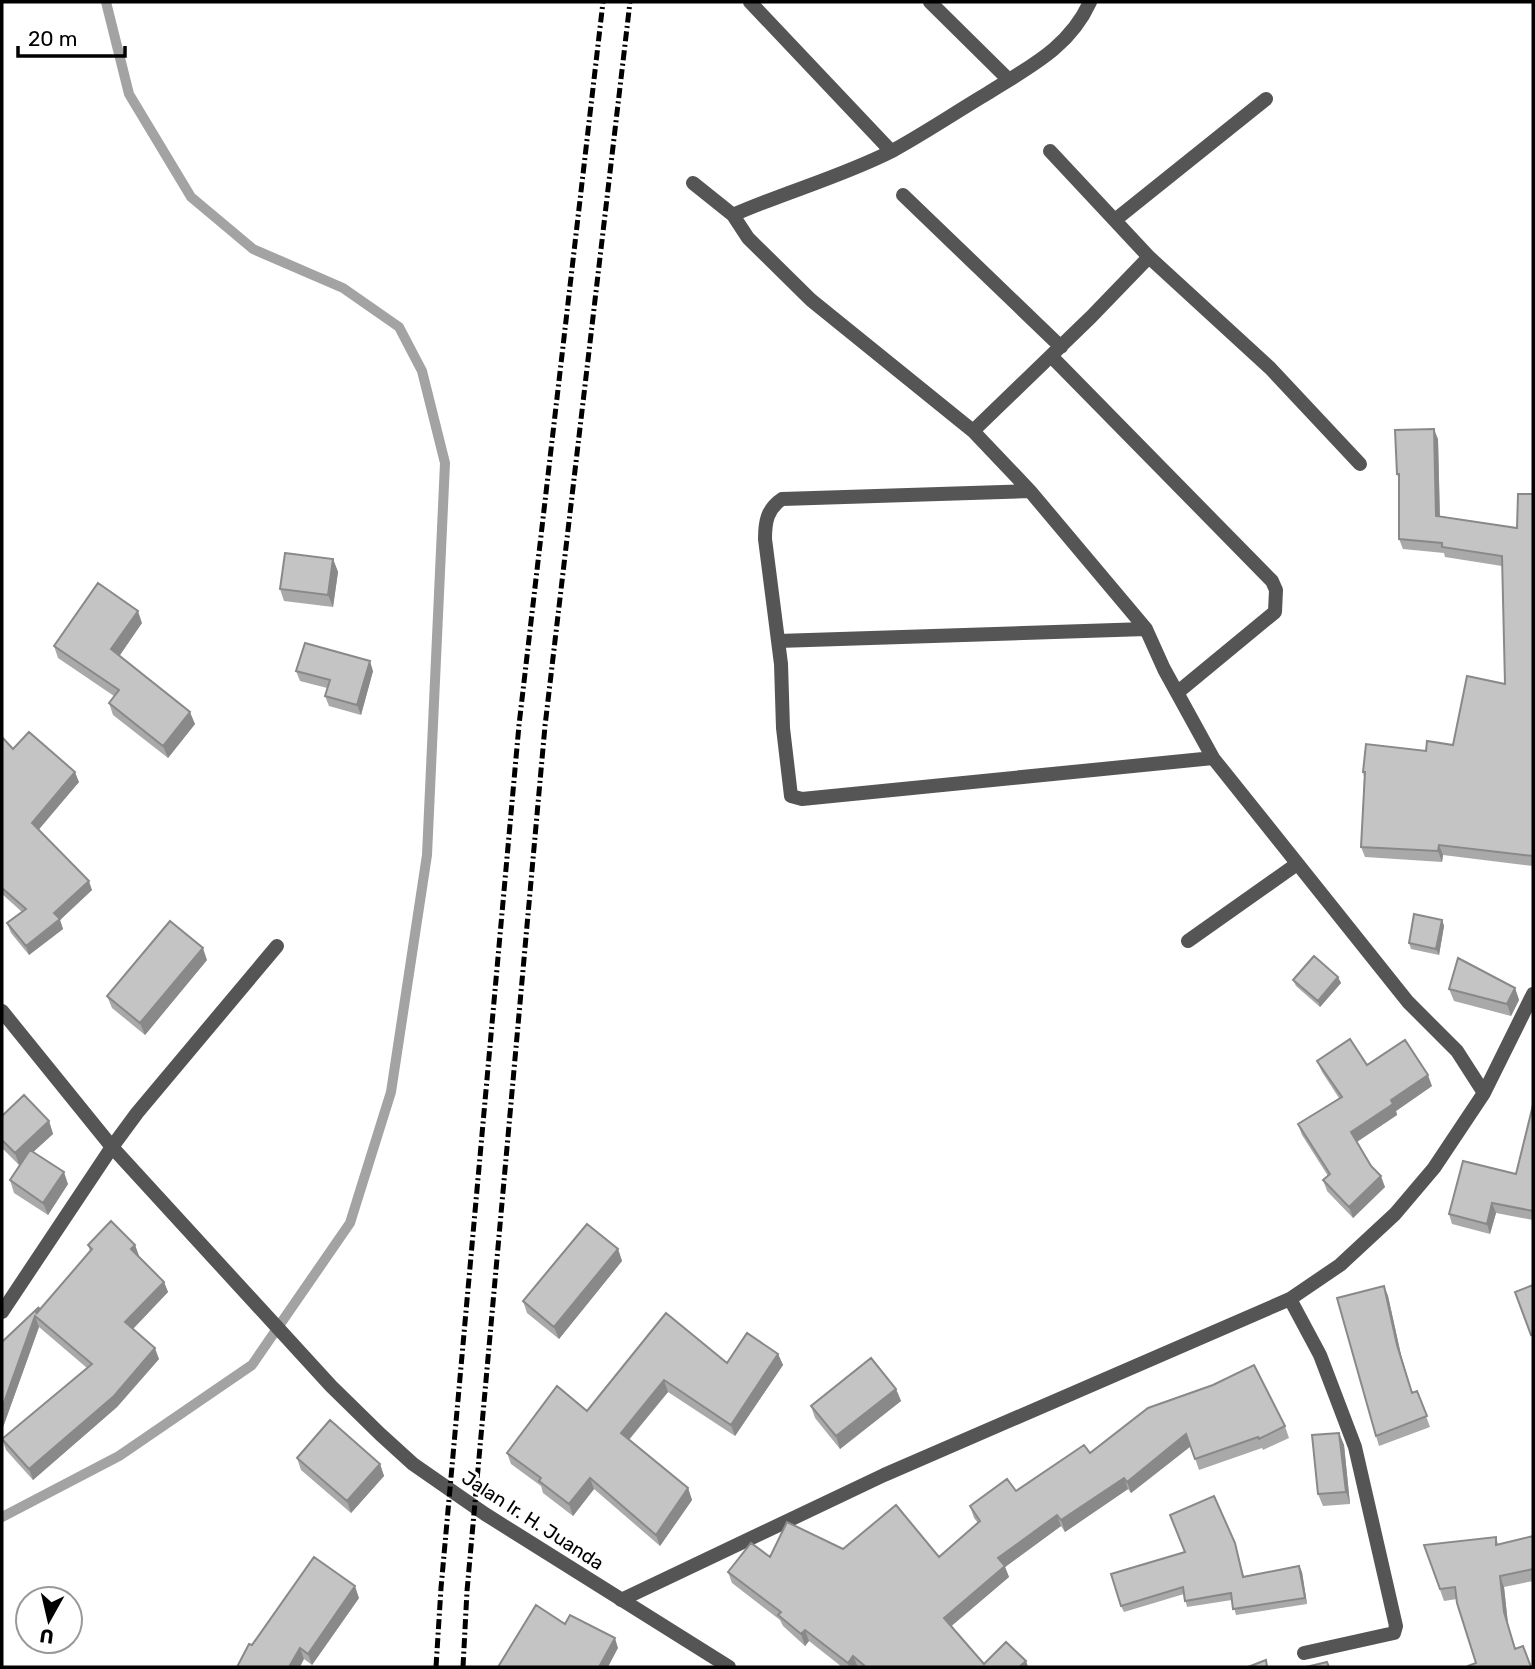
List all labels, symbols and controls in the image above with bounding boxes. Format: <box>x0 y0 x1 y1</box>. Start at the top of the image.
scale bar <box>18 14 124 58</box>
text: 20 m <box>28 26 77 51</box>
street label: Jalan Ir. H. Juanda <box>457 1466 608 1575</box>
north arrow <box>14 1585 84 1655</box>
text: U <box>38 1624 55 1649</box>

